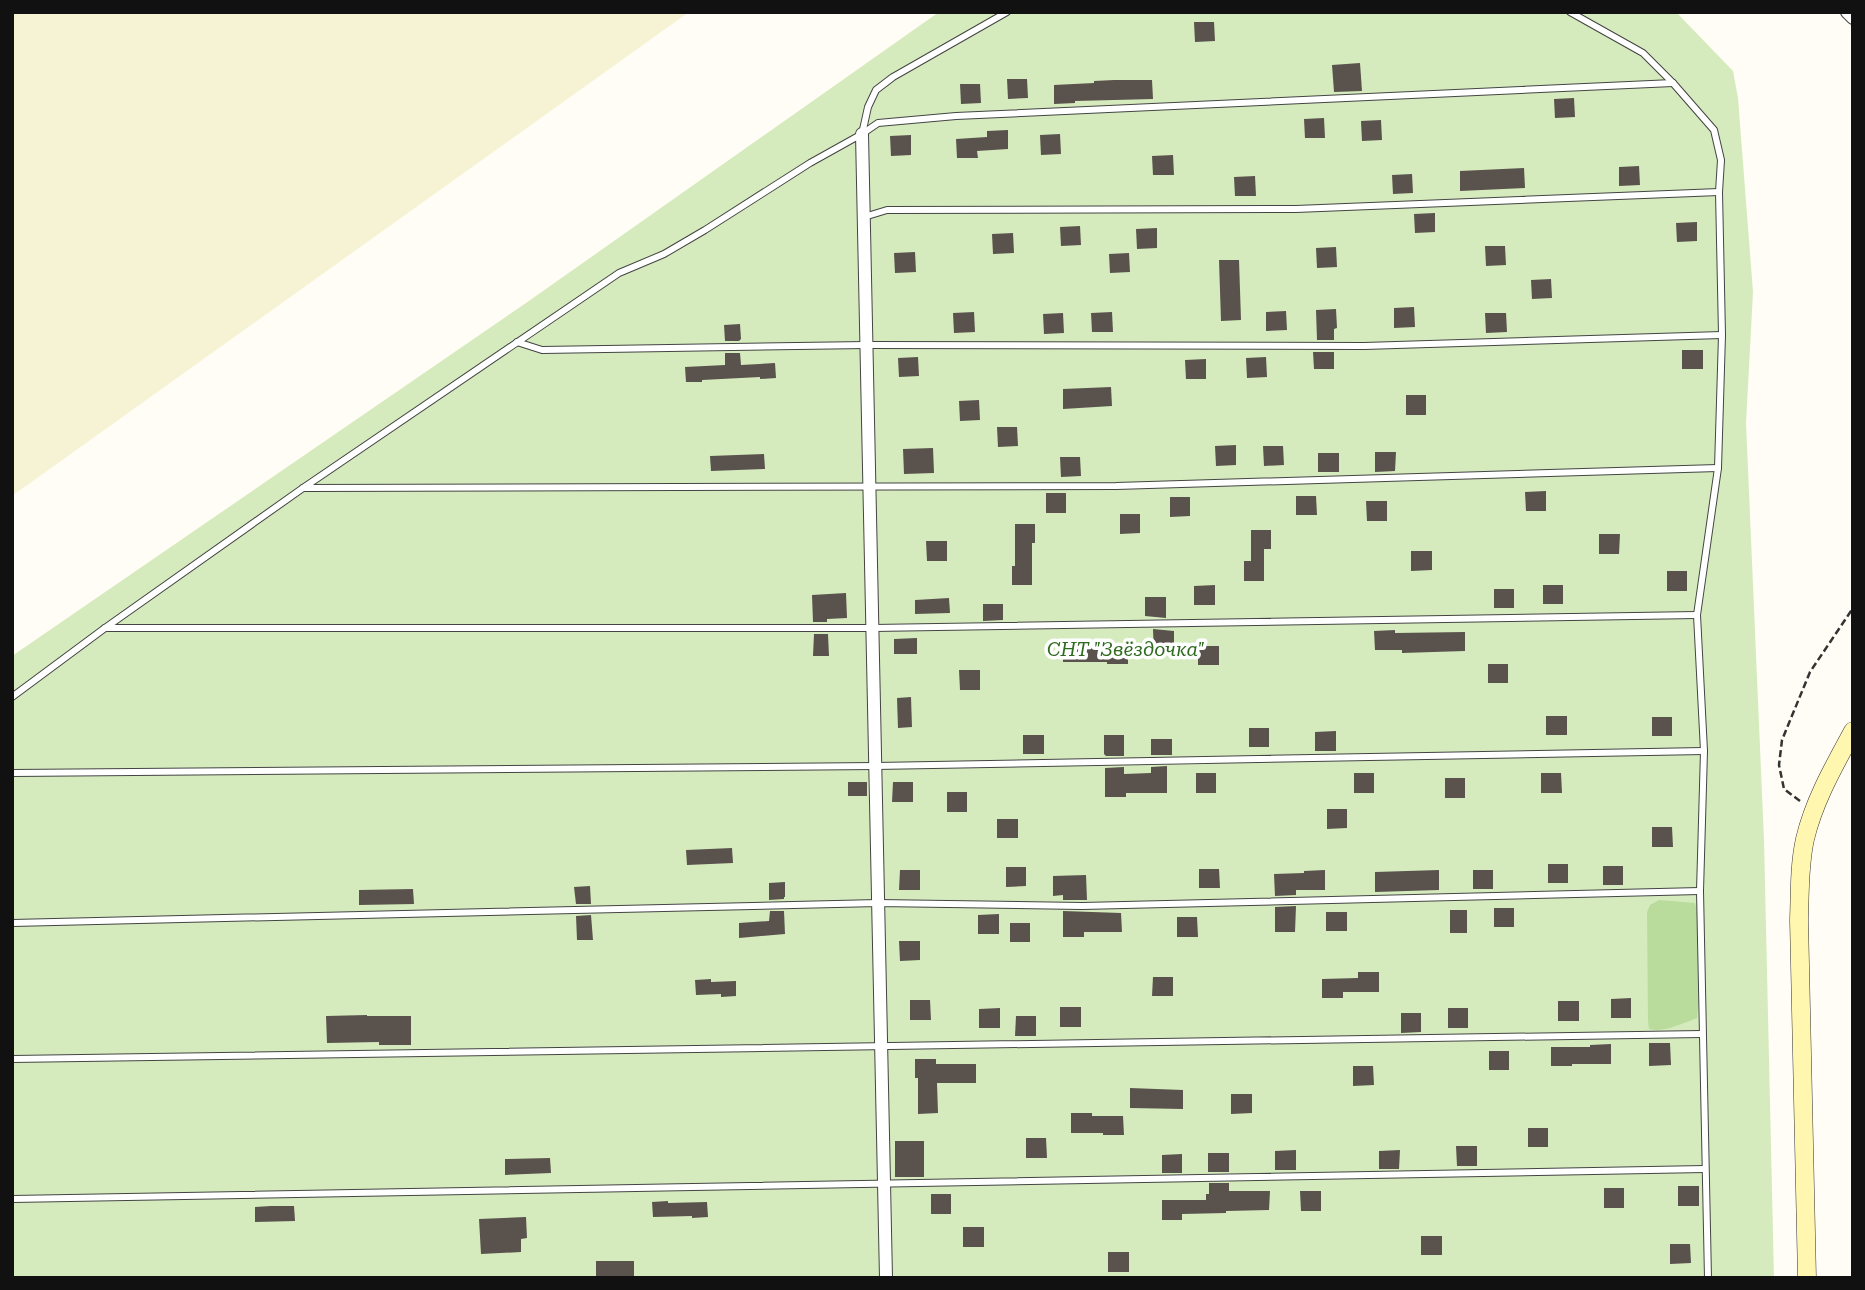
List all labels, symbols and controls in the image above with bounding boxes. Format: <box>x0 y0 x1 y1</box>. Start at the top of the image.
park label: СНТ "Звёздочка" <box>1047 638 1205 661</box>

